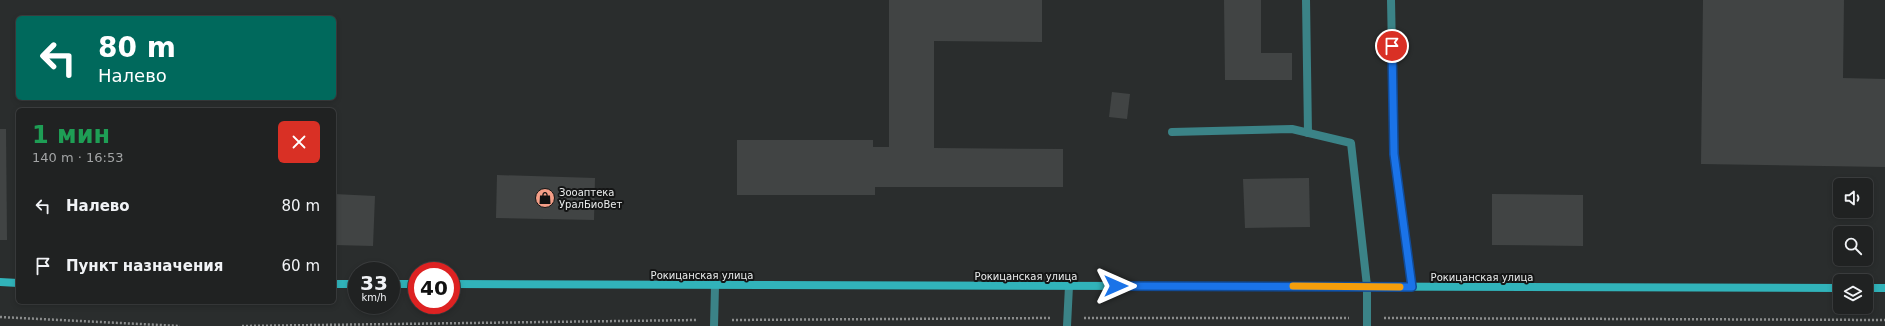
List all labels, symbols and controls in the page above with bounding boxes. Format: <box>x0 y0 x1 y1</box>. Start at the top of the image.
pin <box>1375 29 1409 63</box>
text: 80 m <box>98 31 176 64</box>
icon: left <box>32 32 84 84</box>
icon: arrive <box>1381 35 1403 57</box>
text: Налево <box>98 65 167 86</box>
text: 1 мин <box>32 121 110 149</box>
button: close <box>278 121 320 163</box>
text: 140 m · 16:53 <box>32 150 123 165</box>
map controls <box>1833 178 1873 314</box>
button: sound <box>1833 178 1873 218</box>
shop icon: Зооаптека УралБиоВет <box>534 187 556 209</box>
place label: Зооаптека УралБиоВет <box>559 187 622 210</box>
icon: left <box>32 195 54 217</box>
text: Налево <box>66 197 130 215</box>
text: 80 m <box>282 197 320 215</box>
button: search <box>1833 226 1873 266</box>
icon: arrive <box>32 255 54 277</box>
text: Пункт назначения <box>66 257 223 275</box>
text: 60 m <box>282 257 320 275</box>
speed limit sign: 40 <box>408 262 460 314</box>
position arrow <box>1095 265 1137 307</box>
street label: Рокицанская улица <box>651 270 753 281</box>
text: 33 <box>360 271 388 295</box>
street label: Рокицанская улица <box>975 271 1077 282</box>
street label: Рокицанская улица <box>1431 272 1533 283</box>
button: layers <box>1833 274 1873 314</box>
text: km/h <box>361 292 387 303</box>

